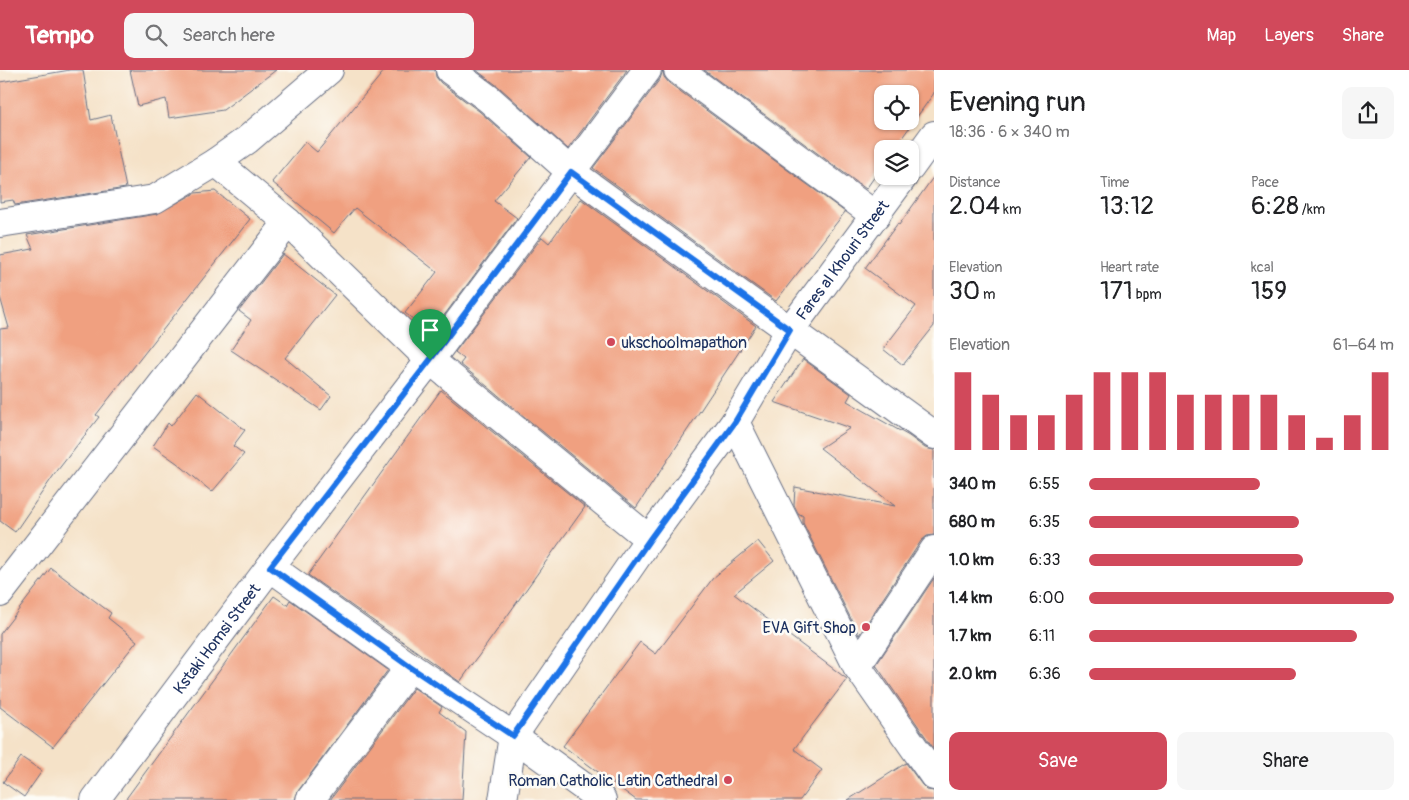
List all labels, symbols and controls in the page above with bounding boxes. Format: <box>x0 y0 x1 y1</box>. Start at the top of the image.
search box <box>124 13 474 58</box>
text: Tempo <box>25 21 94 50</box>
icon: search <box>142 21 170 49</box>
text: Search here <box>182 23 275 47</box>
text: Map <box>1207 24 1236 47</box>
text: Layers <box>1264 24 1314 47</box>
text: Share <box>1342 24 1384 47</box>
map controls <box>874 85 919 185</box>
button: locate <box>874 85 919 130</box>
text: Evening run <box>949 85 1086 120</box>
button: share <box>1342 87 1394 139</box>
text: 18:36 · 6 × 340 m <box>949 122 1070 142</box>
button: layers <box>874 140 919 185</box>
text: Distance <box>949 174 1000 191</box>
text: Time <box>1100 174 1129 191</box>
text: Pace <box>1251 174 1279 191</box>
text: 2.04 <box>949 191 1000 222</box>
text: 13:12 <box>1100 191 1154 222</box>
text: 6:28 <box>1251 191 1299 222</box>
street label: Fares al Khouri Street <box>792 196 894 324</box>
text: km <box>1000 201 1021 218</box>
text: /km <box>1299 201 1325 218</box>
text: Elevation <box>949 259 1002 276</box>
text: Heart rate <box>1100 259 1159 276</box>
text: kcal <box>1251 259 1274 276</box>
text: 30 <box>949 276 980 307</box>
text: 171 <box>1100 276 1133 307</box>
text: 159 <box>1251 276 1287 307</box>
text: m <box>980 286 996 303</box>
text: bpm <box>1133 286 1162 303</box>
pin <box>409 309 451 360</box>
icon: arrive <box>416 316 444 344</box>
place label: ukschoolmapathon <box>621 333 747 353</box>
text: Elevation <box>949 335 1010 355</box>
text: 61–64 m <box>1333 335 1394 355</box>
marker: ukschoolmapathon <box>605 336 617 348</box>
text: 340 m <box>949 474 996 494</box>
text: 6:55 <box>1029 474 1060 494</box>
text: 680 m <box>949 512 995 532</box>
text: 6:35 <box>1029 512 1060 532</box>
text: 1.0 km <box>949 550 994 570</box>
text: 6:33 <box>1029 550 1060 570</box>
street label: Kstaki Homsi Street <box>169 579 265 698</box>
text: 1.4 km <box>949 588 992 608</box>
text: 6:00 <box>1029 588 1064 608</box>
place label: EVA Gift Shop <box>762 618 856 638</box>
marker: EVA Gift Shop <box>860 621 872 633</box>
text: 1.7 km <box>949 626 992 646</box>
text: 6:11 <box>1029 626 1055 646</box>
text: 2.0 km <box>949 664 997 684</box>
text: 6:36 <box>1029 664 1061 684</box>
button: Save <box>949 732 1167 790</box>
button: Share <box>1177 732 1394 790</box>
place label: Roman Catholic Latin Cathedral <box>508 771 718 791</box>
marker: Roman Catholic Latin Cathedral <box>722 774 734 786</box>

